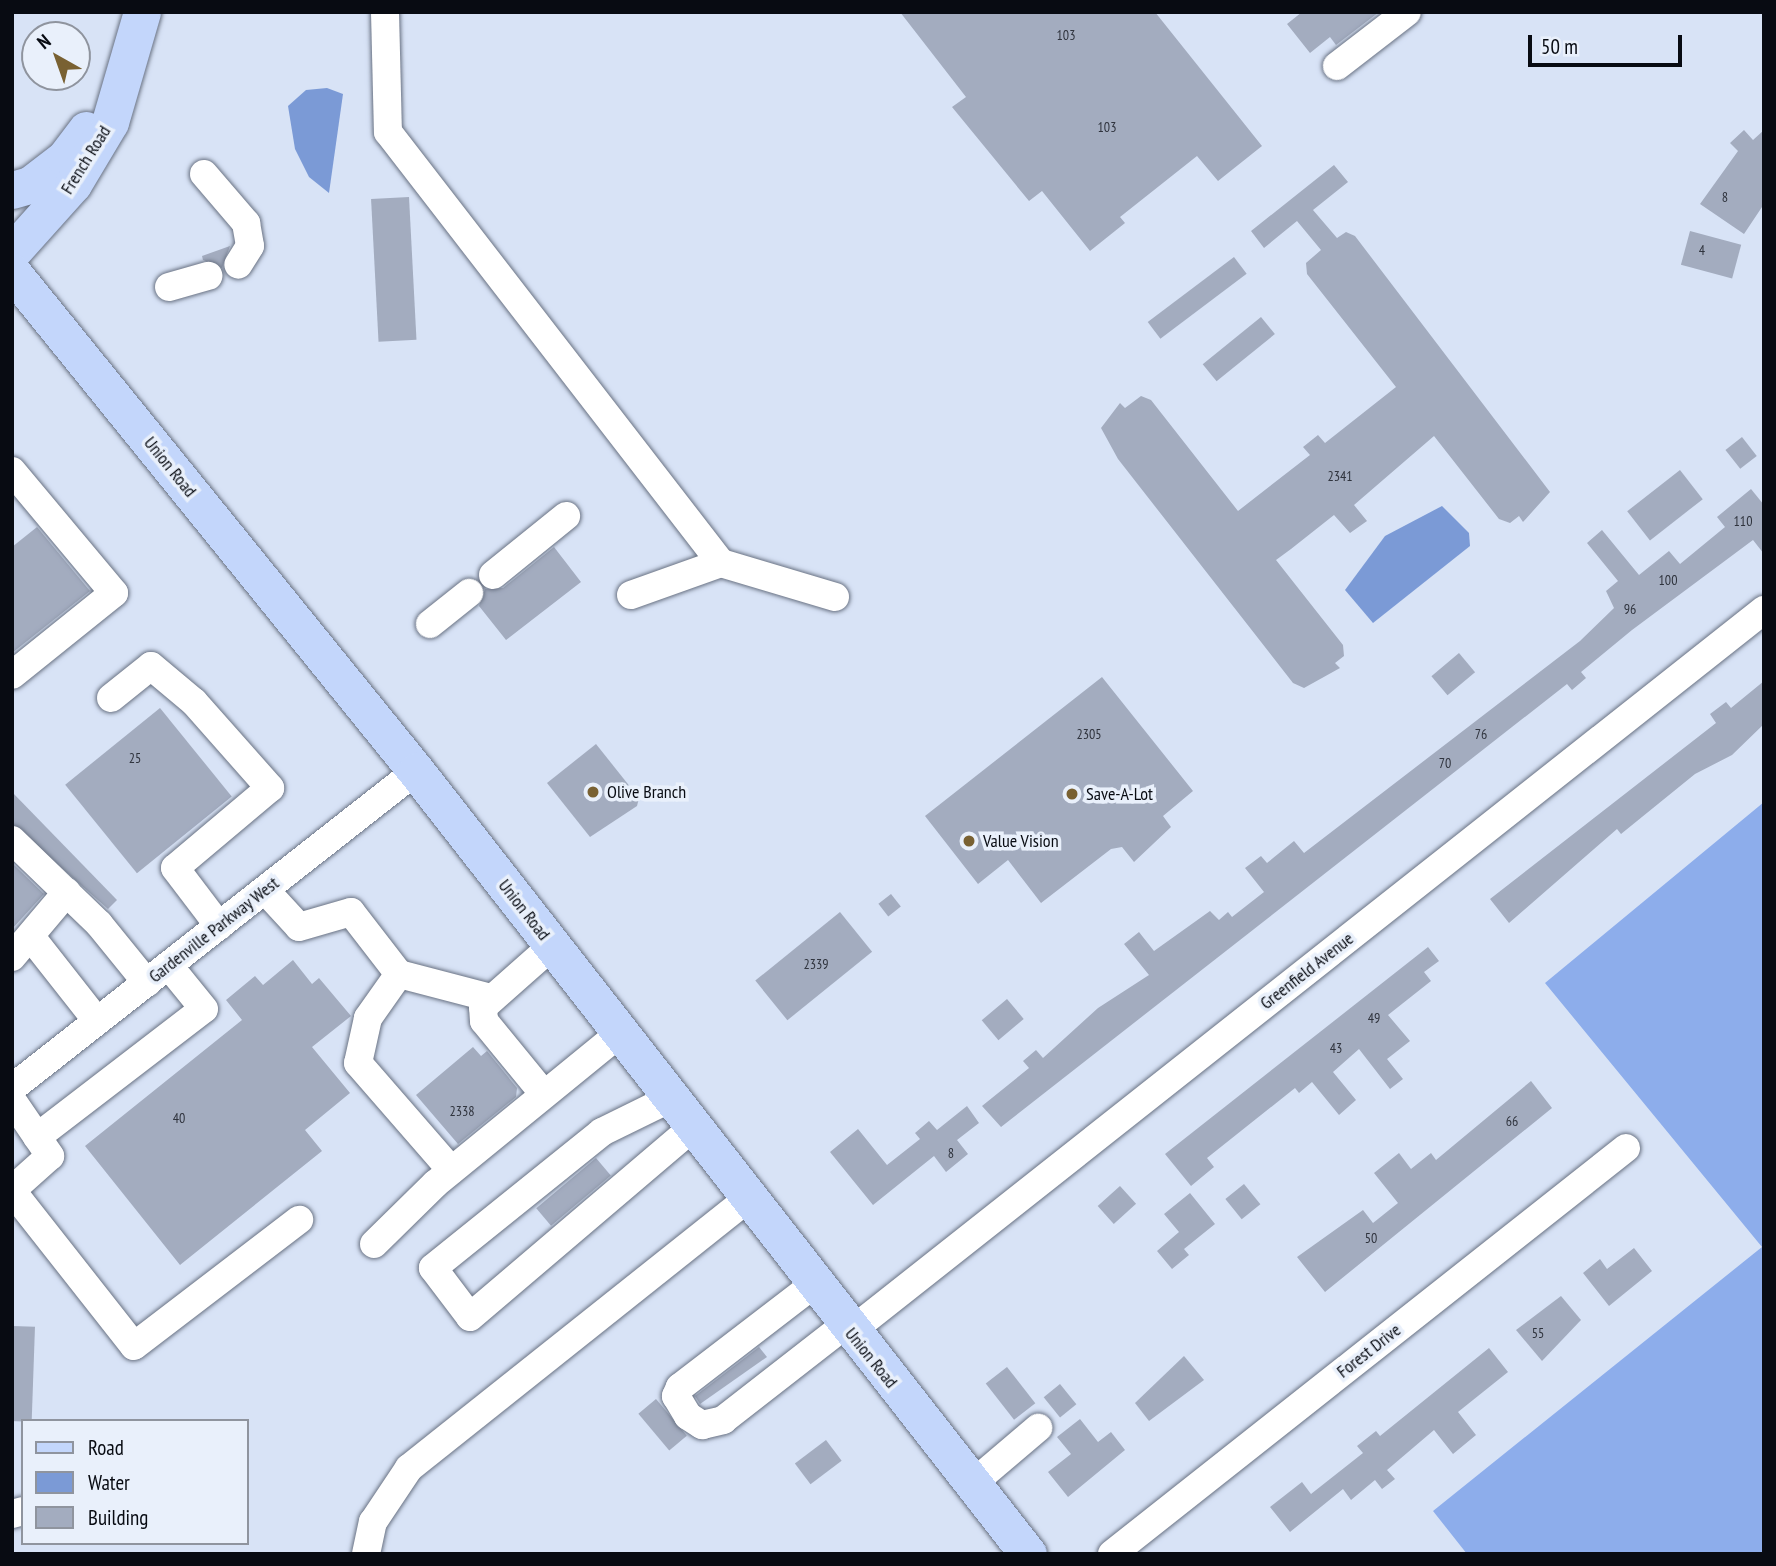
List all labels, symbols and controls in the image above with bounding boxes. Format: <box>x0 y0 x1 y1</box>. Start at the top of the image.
north arrow <box>21 21 91 91</box>
scale bar <box>1531 21 1685 65</box>
house number: 103 <box>1057 27 1075 43</box>
text: N <box>32 29 55 54</box>
text: 50 m <box>1541 33 1578 60</box>
house number: 103 <box>1098 119 1116 135</box>
street label: French Road <box>57 122 115 198</box>
house number: 8 <box>1722 189 1728 205</box>
house number: 4 <box>1699 242 1705 258</box>
street label: Union Road <box>139 432 201 502</box>
house number: 2341 <box>1327 468 1353 484</box>
house number: 110 <box>1734 513 1752 529</box>
house number: 100 <box>1659 572 1677 588</box>
house number: 96 <box>1624 601 1636 617</box>
house number: 2305 <box>1076 726 1102 742</box>
house number: 76 <box>1475 726 1487 742</box>
house number: 25 <box>129 750 141 766</box>
house number: 70 <box>1439 755 1451 771</box>
place label: Olive Branch <box>607 781 686 803</box>
place label: Save-A-Lot <box>1086 783 1153 805</box>
marker: Olive Branch <box>585 784 601 800</box>
marker: Save-A-Lot <box>1064 786 1080 802</box>
place label: Value Vision <box>983 830 1059 852</box>
marker: Value Vision <box>961 833 977 849</box>
street label: Gardenville Parkway West <box>144 872 284 988</box>
street label: Union Road <box>494 875 554 945</box>
street label: Greenfield Avenue <box>1256 928 1358 1014</box>
house number: 2339 <box>803 956 829 972</box>
house number: 49 <box>1368 1010 1380 1026</box>
house number: 43 <box>1330 1040 1342 1056</box>
house number: 2338 <box>449 1103 475 1119</box>
house number: 40 <box>173 1110 185 1126</box>
house number: 66 <box>1506 1113 1518 1129</box>
house number: 8 <box>948 1145 954 1161</box>
house number: 50 <box>1365 1230 1377 1246</box>
street label: Forest Drive <box>1333 1319 1405 1383</box>
street label: Union Road <box>840 1323 902 1393</box>
house number: 55 <box>1532 1325 1544 1341</box>
legend <box>21 1419 248 1545</box>
text: Road <box>88 1434 124 1461</box>
text: Water <box>88 1469 130 1496</box>
text: Building <box>88 1504 148 1531</box>

